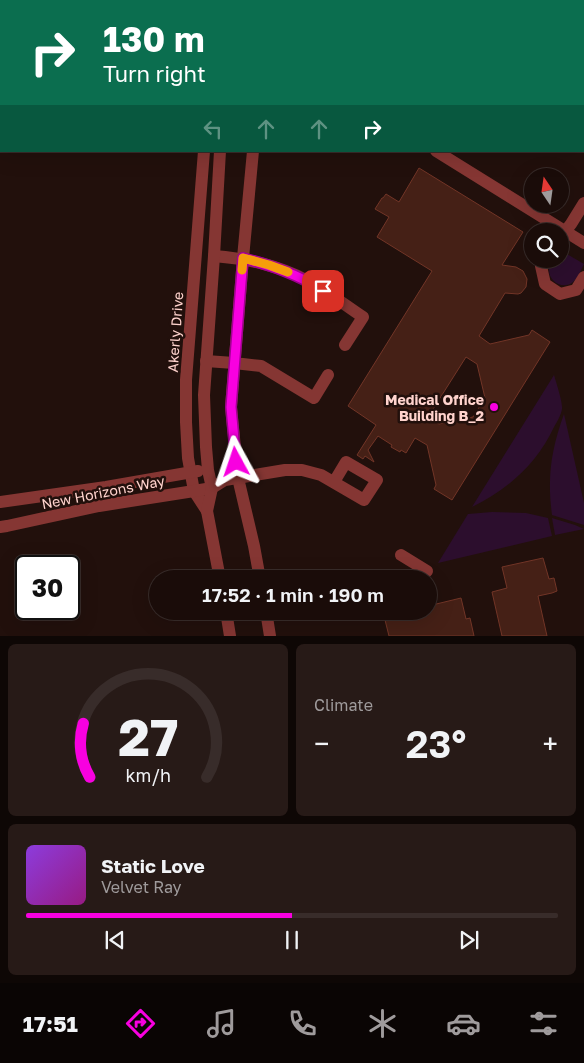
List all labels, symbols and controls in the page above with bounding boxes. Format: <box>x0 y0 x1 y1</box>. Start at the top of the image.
text: 130 m <box>103 18 205 60</box>
icon: right <box>20 20 85 85</box>
text: Turn right <box>103 60 206 87</box>
icon: left <box>199 115 227 143</box>
icon: ahead <box>252 115 280 143</box>
icon: ahead <box>305 115 333 143</box>
icon: right <box>358 115 386 143</box>
north arrow <box>524 168 569 212</box>
map controls <box>524 168 569 268</box>
button: search <box>524 223 569 268</box>
pin <box>302 270 344 312</box>
icon: arrive <box>309 277 337 305</box>
street label: Akerly Drive <box>164 291 186 373</box>
place label: Medical Office Building B_2 <box>385 391 484 424</box>
marker: Medical Office Building B_2 <box>488 401 500 413</box>
position arrow <box>209 435 261 487</box>
street label: New Horizons Way <box>40 472 166 512</box>
speed limit sign: 30 <box>15 555 80 620</box>
text: 17:52 · 1 min · 190 m <box>202 583 384 606</box>
text: Climate <box>314 695 373 715</box>
text: 27 <box>118 705 178 767</box>
text: 23° <box>406 721 466 766</box>
text: − <box>314 727 329 760</box>
text: + <box>543 727 558 760</box>
text: km/h <box>125 764 171 786</box>
text: Static Love <box>101 854 205 877</box>
text: Velvet Ray <box>101 877 182 897</box>
icon: previous <box>101 926 129 954</box>
icon: pause <box>278 926 306 954</box>
icon: next <box>455 926 483 954</box>
icon: directions <box>123 1006 158 1041</box>
icon: music <box>204 1006 239 1041</box>
icon: phone <box>285 1006 320 1041</box>
icon: climate <box>365 1006 400 1041</box>
icon: car <box>446 1006 481 1041</box>
icon: filters <box>526 1006 561 1041</box>
text: 17:51 <box>23 1010 78 1037</box>

